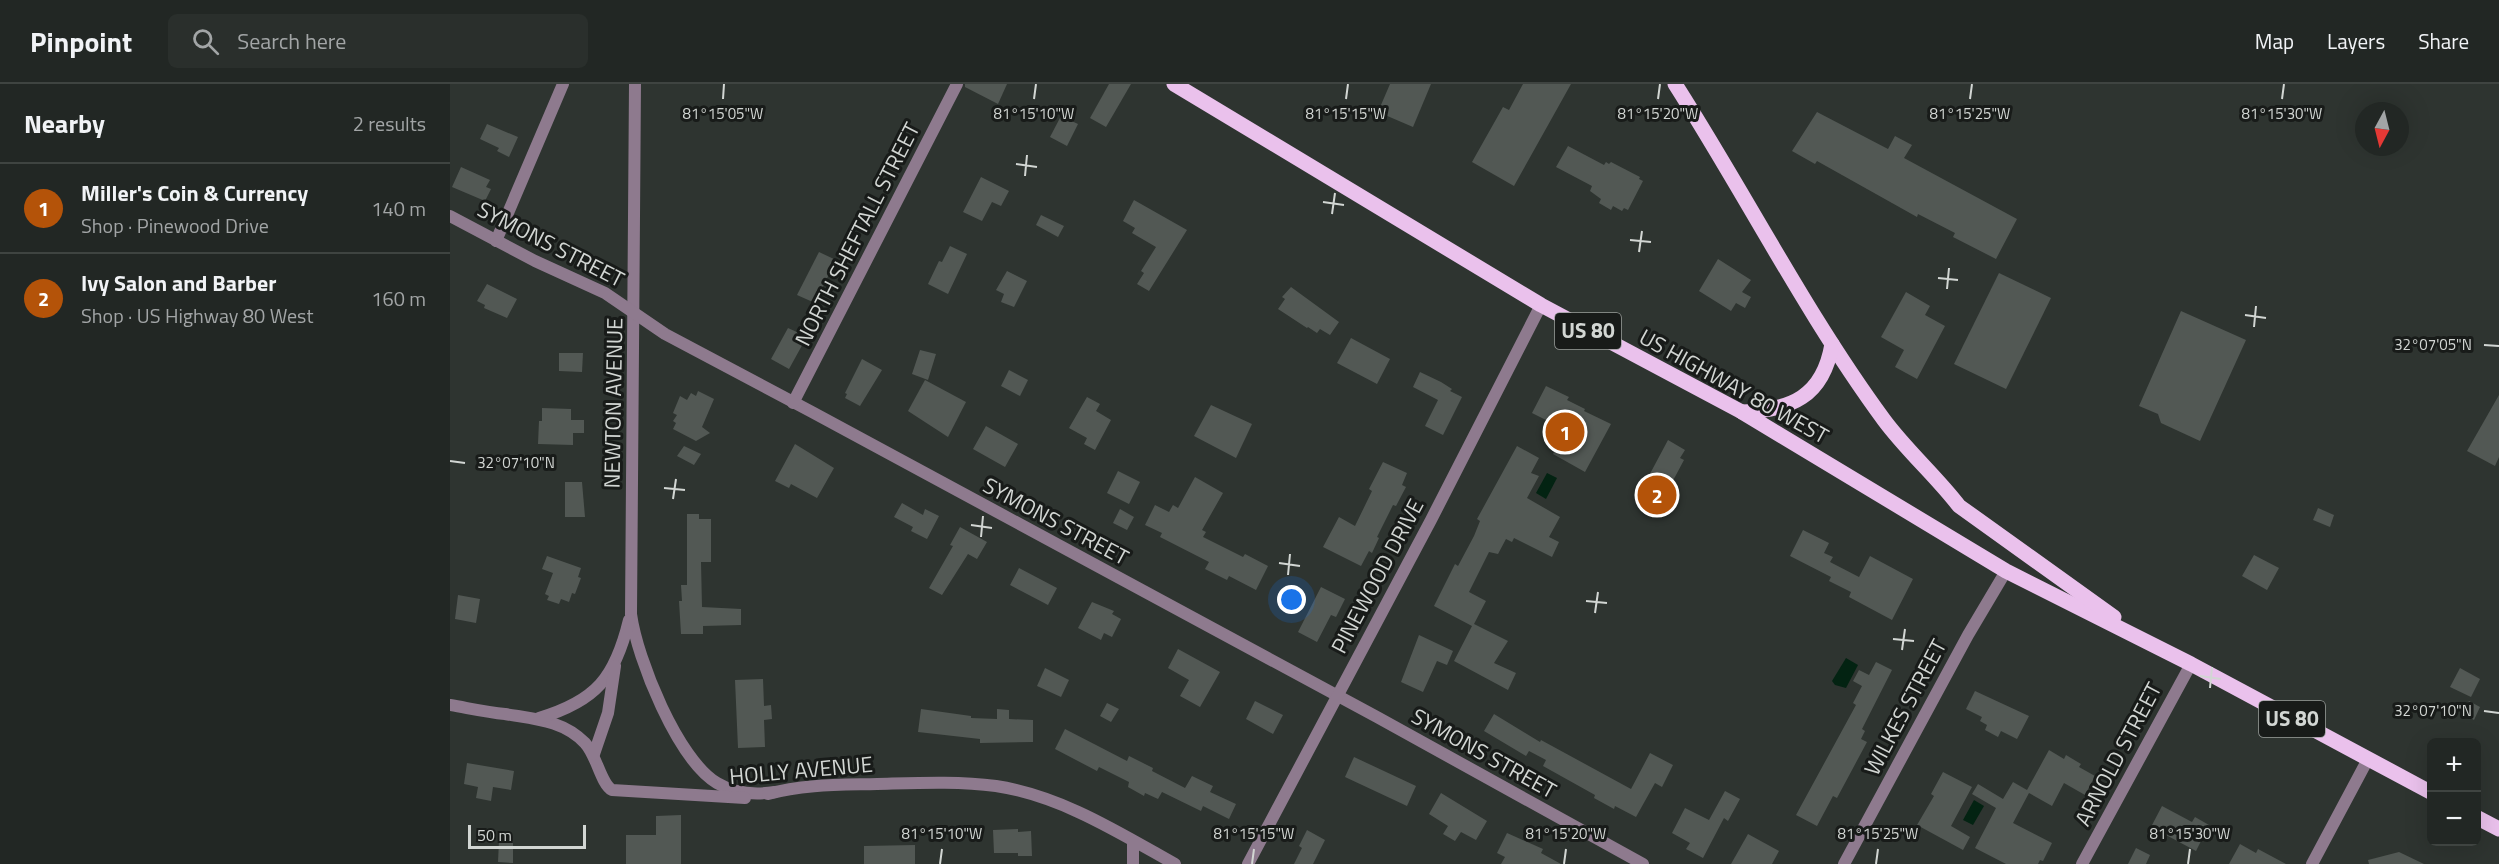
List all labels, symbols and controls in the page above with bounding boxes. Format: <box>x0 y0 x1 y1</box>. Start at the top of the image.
search box <box>168 14 588 68</box>
text: Pinpoint <box>30 20 132 63</box>
text: Search here <box>237 24 346 58</box>
icon: search <box>189 25 222 58</box>
text: Map <box>2255 25 2294 57</box>
text: Layers <box>2327 25 2385 57</box>
text: Share <box>2418 25 2469 57</box>
text: 81°15'05"W <box>683 102 763 125</box>
text: 81°15'10"W <box>994 102 1074 125</box>
text: 81°15'15"W <box>1306 102 1386 125</box>
text: 81°15'20"W <box>1618 102 1698 125</box>
text: 81°15'25"W <box>1930 102 2010 125</box>
text: 81°15'30"W <box>2242 102 2322 125</box>
north arrow <box>2355 102 2409 156</box>
text: Nearby <box>24 104 105 143</box>
text: 2 results <box>353 108 426 139</box>
street label: NORTH SHEFTALL STREET <box>786 116 928 352</box>
text: Miller's Coin & Currency <box>81 176 308 210</box>
street label: SYMONS STREET <box>472 192 631 296</box>
text: 1 <box>38 193 49 224</box>
text: 140 m <box>371 193 426 224</box>
text: Shop · Pinewood Drive <box>81 210 269 241</box>
text: Ivy Salon and Barber <box>81 266 276 300</box>
text: 2 <box>38 283 49 314</box>
text: 160 m <box>371 283 426 314</box>
text: Shop · US Highway 80 West <box>81 300 313 331</box>
road number: US 80 <box>1555 313 1621 349</box>
street label: NEWTON AVENUE <box>595 317 631 489</box>
street label: US HIGHWAY 80 WEST <box>1633 320 1835 452</box>
text: 32°07'05"N <box>2394 333 2472 356</box>
pin: 1 <box>1546 410 1584 454</box>
text: 32°07'10"N <box>477 451 555 474</box>
street label: SYMONS STREET <box>977 468 1135 574</box>
pin: 2 <box>1638 472 1676 518</box>
street label: PINEWOOD DRIVE <box>1322 492 1432 660</box>
your location <box>1277 585 1306 614</box>
street label: WILKES STREET <box>1855 633 1955 781</box>
street label: ARNOLD STREET <box>2066 676 2170 832</box>
street label: SYMONS STREET <box>1405 699 1563 807</box>
text: 32°07'10"N <box>2394 699 2472 722</box>
road number: US 80 <box>2259 701 2325 737</box>
map controls <box>2427 738 2481 846</box>
button: + <box>2427 738 2481 792</box>
street label: HOLLY AVENUE <box>728 747 874 793</box>
button: − <box>2427 792 2481 846</box>
scale bar <box>468 822 586 850</box>
text: 81°15'10"W <box>902 822 982 845</box>
text: 81°15'15"W <box>1214 822 1294 845</box>
text: 81°15'20"W <box>1526 822 1606 845</box>
text: 81°15'25"W <box>1838 822 1918 845</box>
text: 81°15'30"W <box>2150 822 2230 845</box>
text: 50 m <box>477 823 512 847</box>

